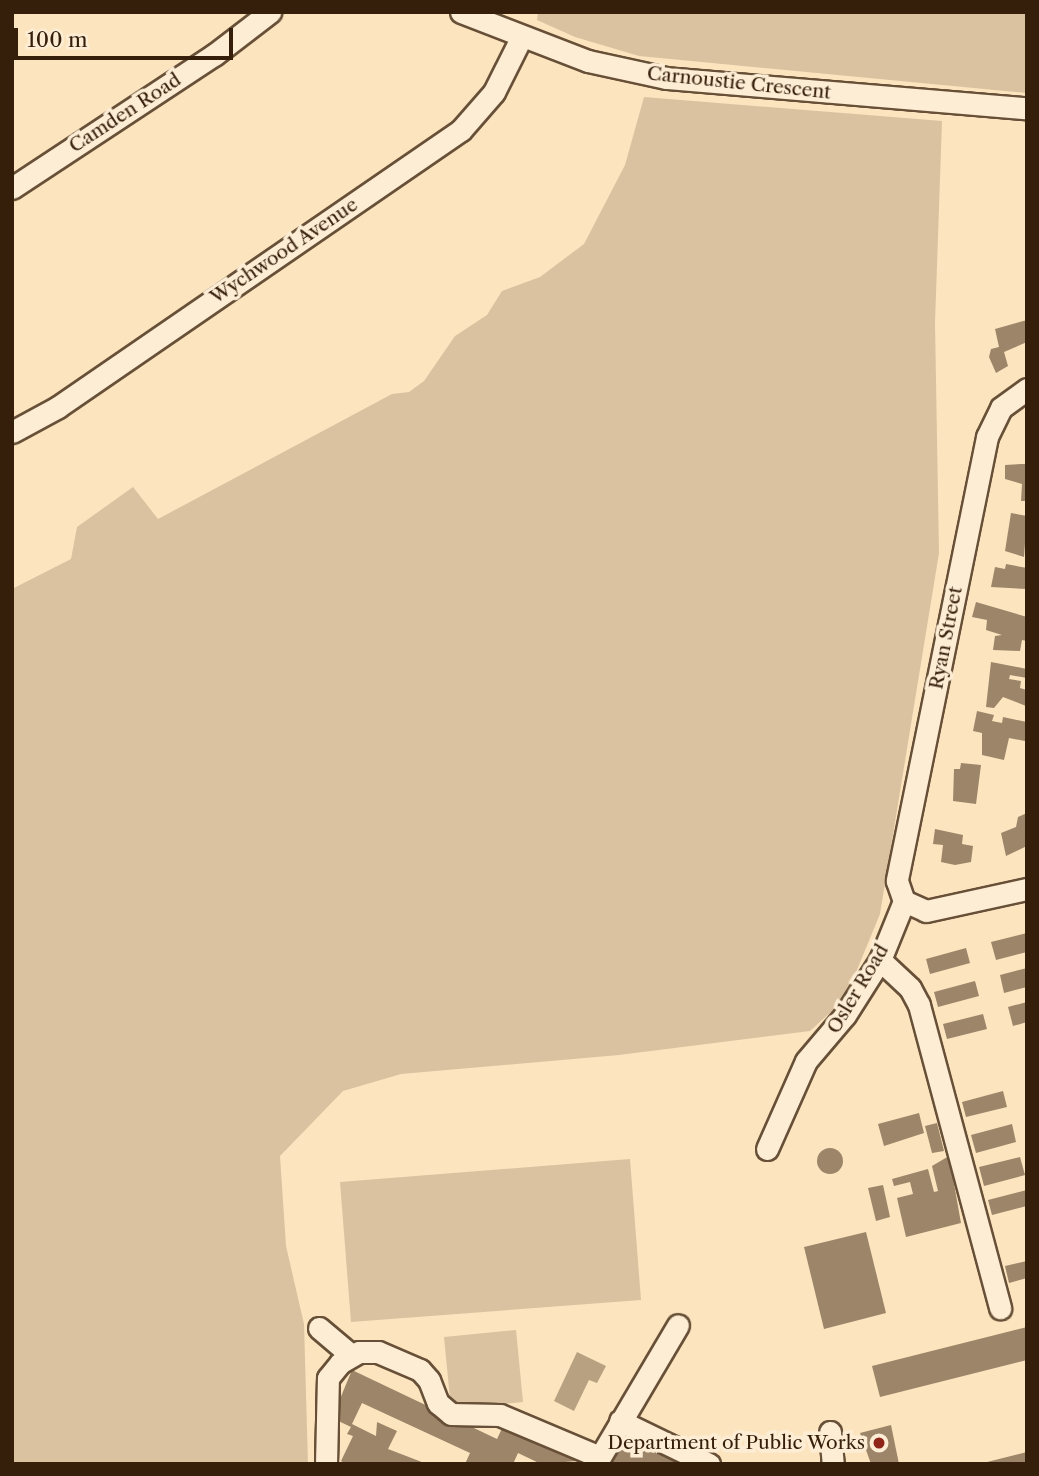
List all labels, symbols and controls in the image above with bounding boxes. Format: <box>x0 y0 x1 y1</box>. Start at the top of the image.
scale bar <box>18 14 236 58</box>
text: 100 m <box>27 27 88 52</box>
street label: Carnoustie Crescent <box>646 62 832 104</box>
street label: Camden Road <box>65 68 185 158</box>
street label: Wychwood Avenue <box>206 193 362 309</box>
street label: Ryan Street <box>925 585 967 691</box>
street label: Osler Road <box>822 940 894 1038</box>
place label: Department of Public Works <box>607 1432 865 1454</box>
marker: Department of Public Works <box>871 1435 887 1451</box>

